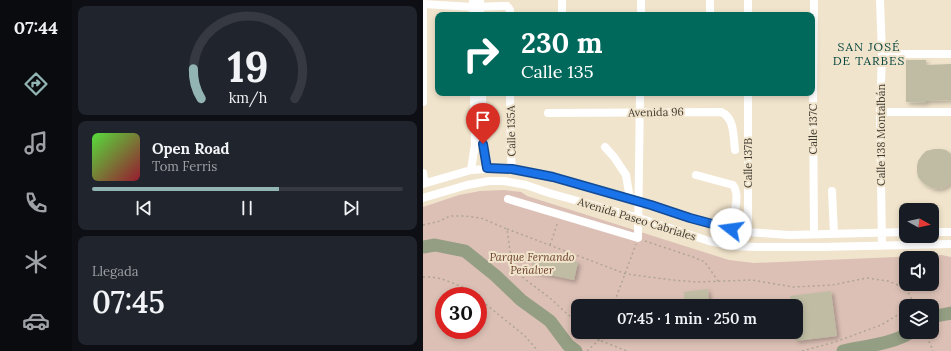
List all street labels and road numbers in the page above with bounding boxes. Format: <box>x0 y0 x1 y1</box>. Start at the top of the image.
street label: Calle 138 Montalbán <box>874 84 888 186</box>
street label: Calle 137C <box>806 103 820 154</box>
street label: Calle 135A <box>504 104 518 157</box>
street label: Avenida 96 <box>627 105 684 120</box>
street label: Calle 137B <box>741 138 755 188</box>
street label: Avenida Paseo Cabriales <box>575 194 698 244</box>

